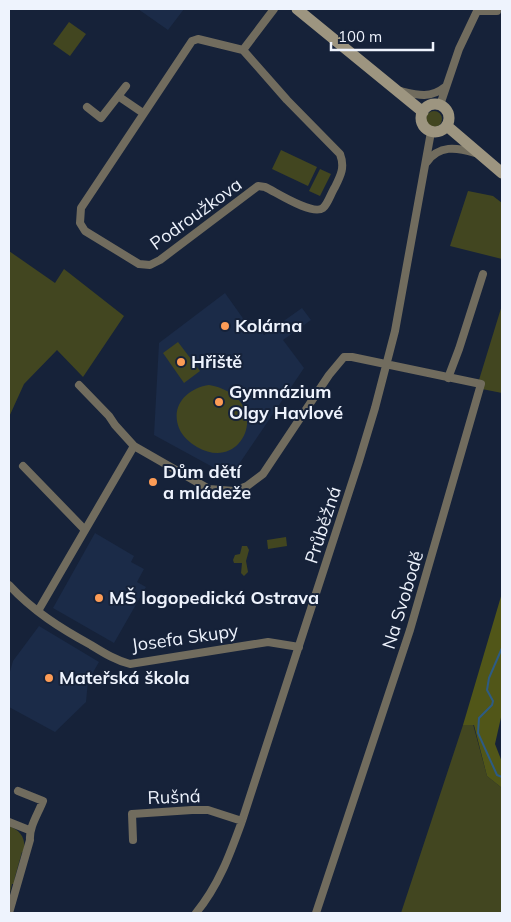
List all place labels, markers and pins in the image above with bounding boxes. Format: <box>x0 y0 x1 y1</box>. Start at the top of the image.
place label: Kolárna <box>235 314 302 337</box>
marker: Kolárna <box>219 320 231 332</box>
place label: Hřiště <box>191 350 242 373</box>
marker: Hřiště <box>175 356 187 368</box>
place label: Gymnázium Olgy Havlové <box>229 380 343 424</box>
marker: Gymnázium Olgy Havlové <box>213 396 225 408</box>
place label: Dům dětí a mládeže <box>163 460 251 504</box>
marker: Dům dětí a mládeže <box>147 476 159 488</box>
place label: MŠ logopedická Ostrava <box>109 586 319 609</box>
marker: MŠ logopedická Ostrava <box>93 592 105 604</box>
place label: Mateřská škola <box>59 666 190 689</box>
marker: Mateřská škola <box>43 672 55 684</box>

